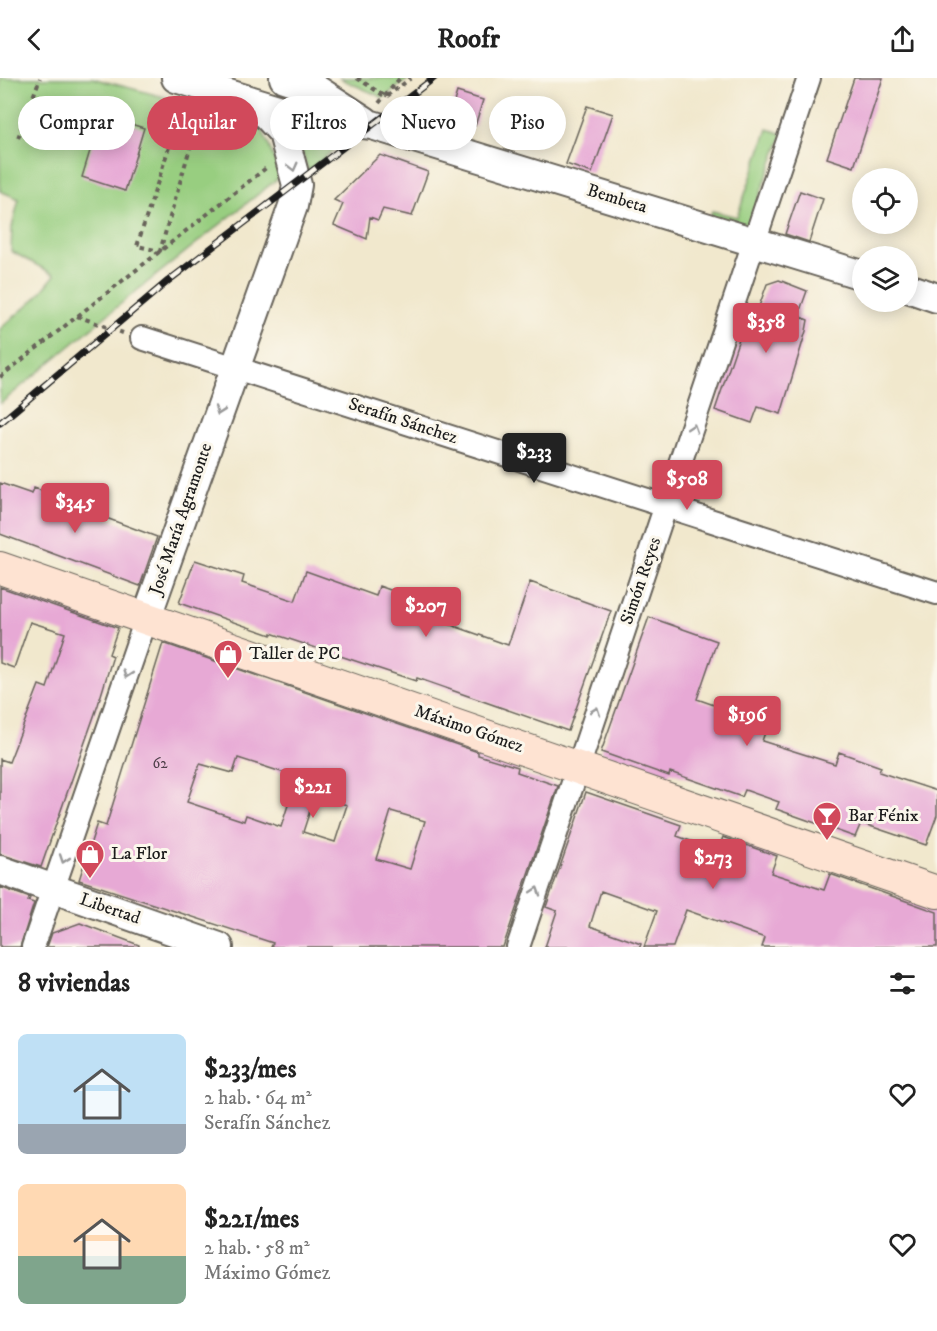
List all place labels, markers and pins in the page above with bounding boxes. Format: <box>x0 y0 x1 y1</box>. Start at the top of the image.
pin: $358 <box>730 303 802 354</box>
pin: $233 <box>498 433 570 484</box>
pin: $508 <box>651 460 723 511</box>
pin: $345 <box>39 483 111 534</box>
pin: $207 <box>390 587 462 638</box>
shop icon: Taller de PC <box>212 638 244 680</box>
place label: Taller de PC <box>249 643 340 665</box>
pin: $196 <box>711 696 783 747</box>
pin: $221 <box>277 768 349 819</box>
bar icon: Bar Fénix <box>811 800 843 842</box>
place label: Bar Fénix <box>848 805 919 827</box>
shop icon: La Flor <box>74 838 106 880</box>
pin: $273 <box>677 839 749 890</box>
place label: La Flor <box>111 843 168 865</box>

